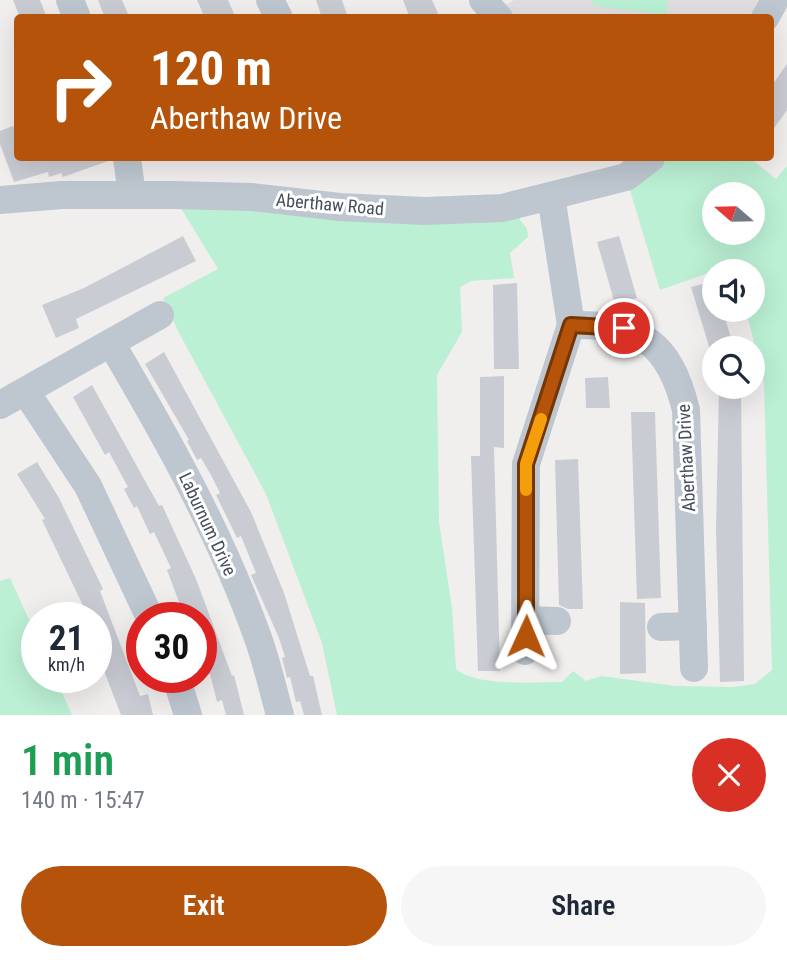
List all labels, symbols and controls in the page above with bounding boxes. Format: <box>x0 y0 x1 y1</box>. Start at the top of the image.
text: 120 m <box>150 40 272 97</box>
icon: right <box>35 42 126 133</box>
text: Aberthaw Drive <box>150 99 342 137</box>
north arrow <box>702 182 765 245</box>
map controls <box>702 182 765 399</box>
street label: Aberthaw Road <box>275 189 385 219</box>
button: sound <box>702 259 765 322</box>
pin <box>594 298 654 358</box>
icon: arrive <box>605 309 643 347</box>
button: search <box>702 336 765 399</box>
street label: Aberthaw Drive <box>673 404 699 512</box>
street label: Laburnum Drive <box>175 469 241 579</box>
position arrow <box>489 599 563 673</box>
speed limit sign: 30 <box>126 602 217 693</box>
text: 21 <box>49 618 84 659</box>
text: km/h <box>48 654 85 675</box>
text: 1 min <box>21 736 114 785</box>
button: close <box>692 738 766 812</box>
text: 140 m · 15:47 <box>21 787 145 814</box>
button: Exit <box>21 866 387 946</box>
button: Share <box>401 866 766 946</box>

